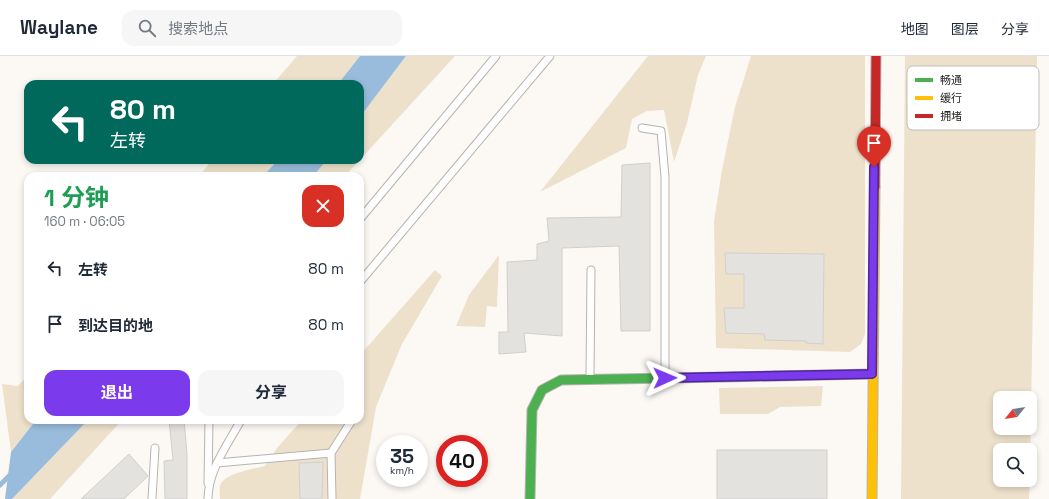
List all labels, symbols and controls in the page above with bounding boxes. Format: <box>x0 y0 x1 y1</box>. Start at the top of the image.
search box <box>122 10 402 46</box>
text: Waylane <box>20 15 98 40</box>
icon: search <box>136 17 158 39</box>
text: 搜索地点 <box>168 19 228 38</box>
text: 地图 <box>901 20 929 38</box>
text: 图层 <box>951 20 979 38</box>
text: 分享 <box>1001 20 1029 38</box>
legend <box>907 66 1039 130</box>
text: 畅通 <box>940 73 962 87</box>
text: 80 m <box>110 91 176 127</box>
text: 缓行 <box>940 91 962 105</box>
icon: left <box>44 96 96 148</box>
text: 拥堵 <box>940 109 962 123</box>
pin <box>857 126 891 167</box>
text: 左转 <box>110 129 146 152</box>
icon: arrive <box>863 132 885 154</box>
text: 1 分钟 <box>44 182 109 213</box>
button: close <box>302 185 344 227</box>
text: 160 m · 06:05 <box>44 213 125 230</box>
icon: left <box>44 257 66 279</box>
text: 80 m <box>308 259 344 278</box>
text: 左转 <box>78 260 108 279</box>
icon: arrive <box>44 313 66 335</box>
text: 80 m <box>308 315 344 334</box>
text: 到达目的地 <box>78 316 153 335</box>
position arrow <box>644 357 686 399</box>
button: 退出 <box>44 370 190 416</box>
button: 分享 <box>198 370 344 416</box>
north arrow <box>993 391 1037 435</box>
map controls <box>993 391 1037 487</box>
speed limit sign: 40 <box>436 435 488 487</box>
text: 35 <box>390 443 414 469</box>
button: search <box>993 443 1037 487</box>
text: km/h <box>390 464 414 477</box>

